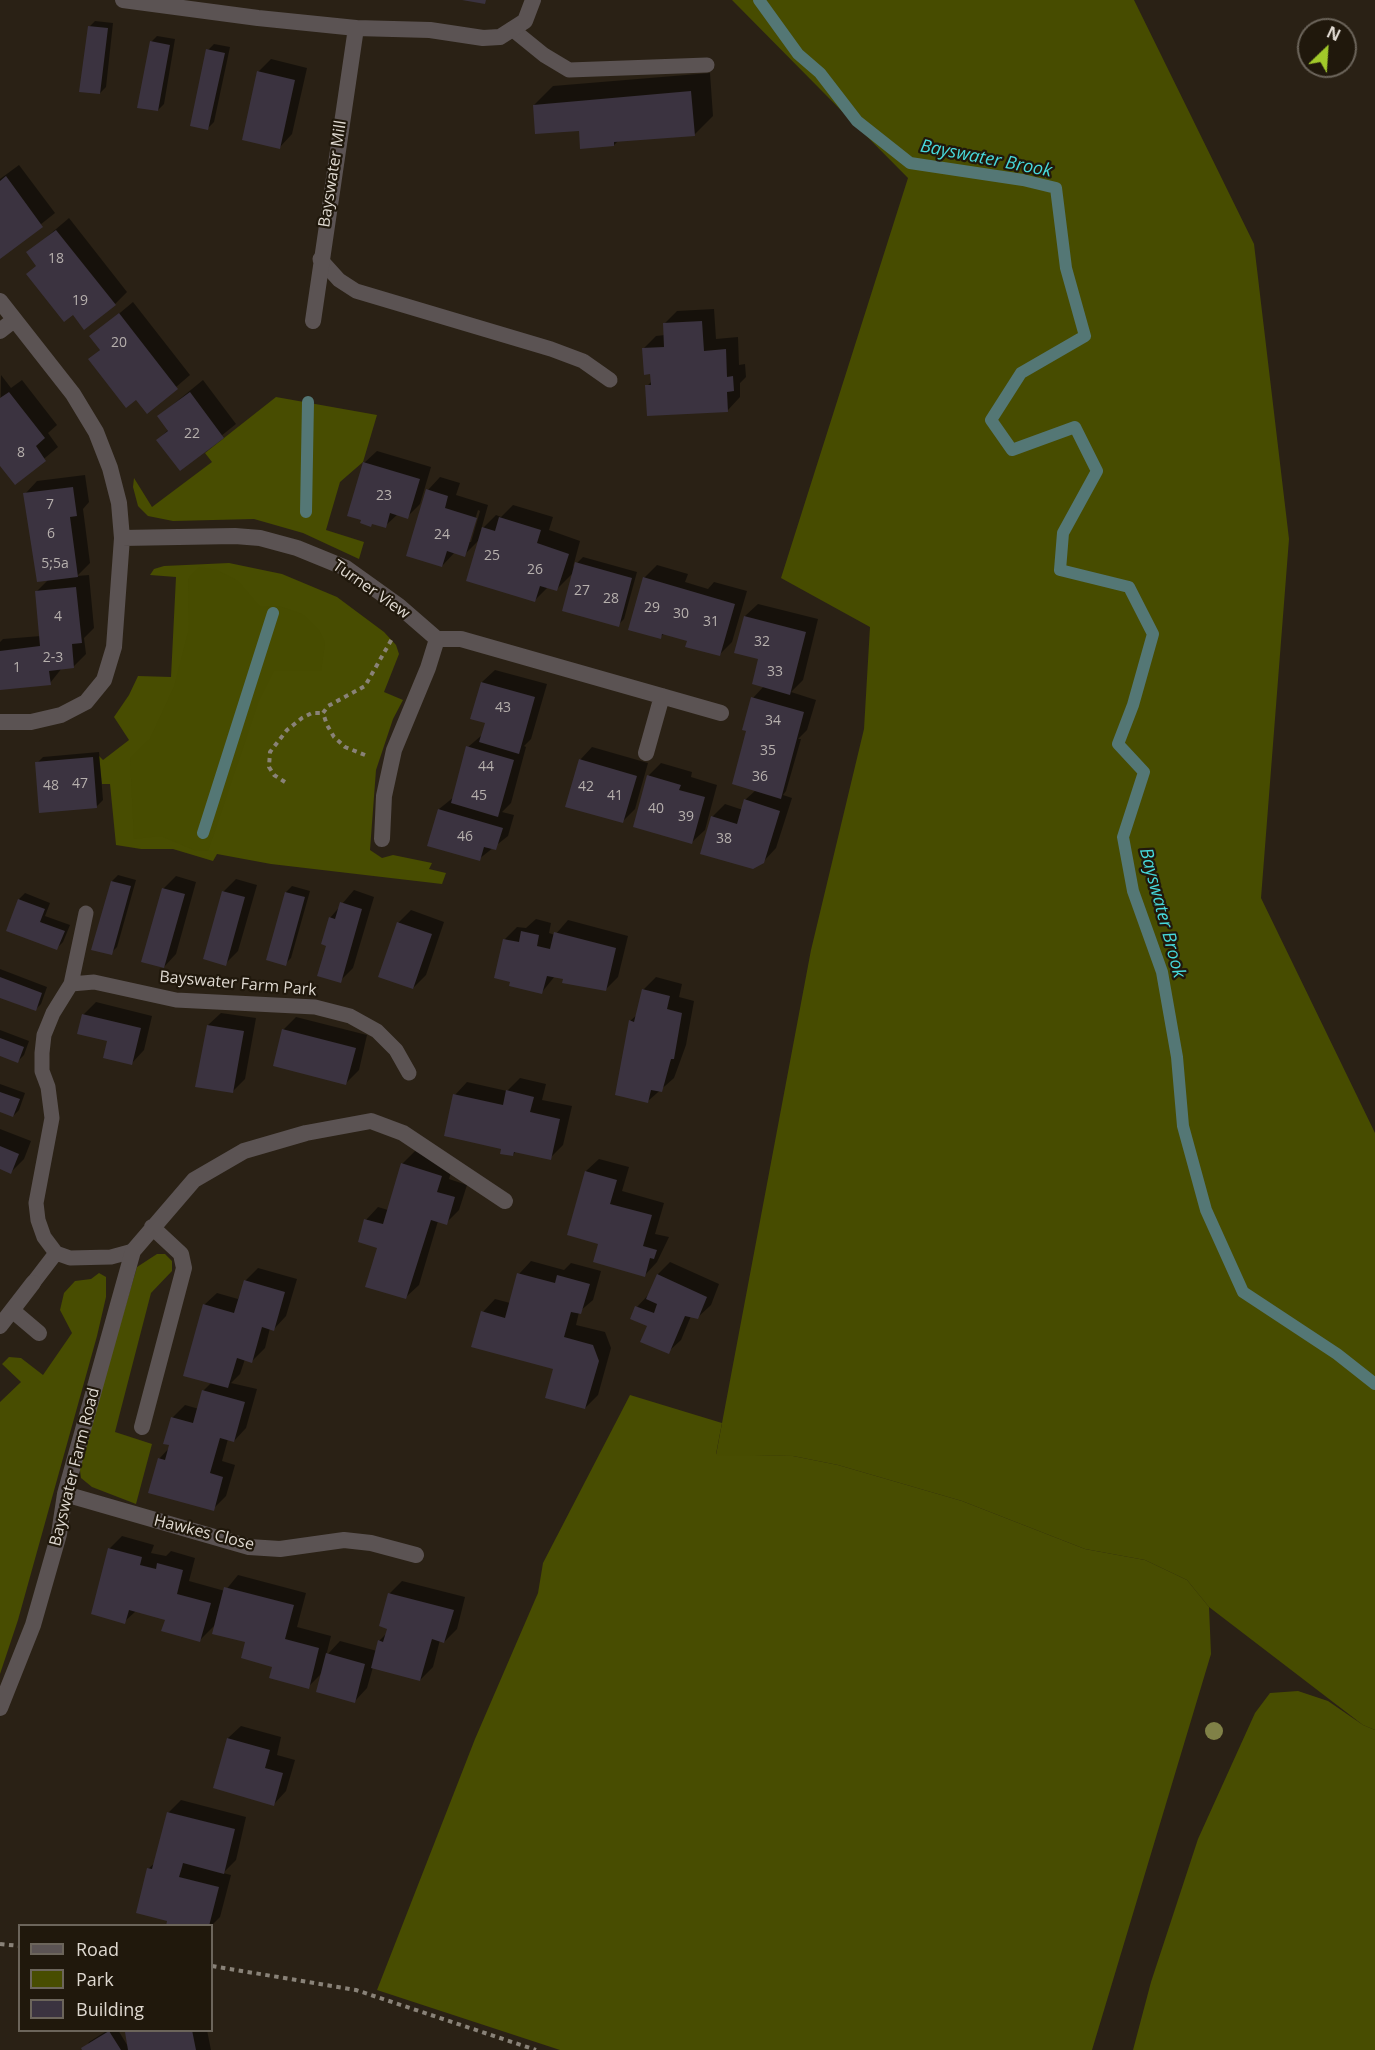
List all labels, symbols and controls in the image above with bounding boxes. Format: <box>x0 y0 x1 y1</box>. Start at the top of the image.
north arrow <box>1297 18 1357 78</box>
text: N <box>1323 21 1344 46</box>
street label: Bayswater Mill <box>315 119 351 229</box>
water label: Bayswater Brook <box>918 136 1054 182</box>
house number: 18 <box>48 251 64 267</box>
house number: 19 <box>72 293 88 309</box>
house number: 20 <box>111 335 127 351</box>
house number: 22 <box>184 426 200 442</box>
house number: 8 <box>17 445 25 461</box>
house number: 23 <box>376 488 392 504</box>
house number: 7 <box>46 497 54 513</box>
house number: 6 <box>47 526 55 542</box>
house number: 24 <box>434 527 450 543</box>
house number: 25 <box>484 548 500 564</box>
house number: 5;5a <box>41 556 69 572</box>
street label: Turner View <box>329 556 413 624</box>
house number: 26 <box>527 562 543 578</box>
house number: 27 <box>574 583 590 599</box>
house number: 28 <box>603 591 619 607</box>
house number: 29 <box>644 600 660 616</box>
house number: 30 <box>673 606 689 622</box>
house number: 4 <box>54 609 62 625</box>
house number: 31 <box>703 614 719 630</box>
house number: 32 <box>754 634 770 650</box>
house number: 2-3 <box>43 650 63 666</box>
house number: 1 <box>13 660 21 676</box>
house number: 33 <box>767 664 783 680</box>
house number: 43 <box>495 700 511 716</box>
house number: 34 <box>765 713 781 729</box>
house number: 35 <box>760 743 776 759</box>
house number: 44 <box>478 759 494 775</box>
house number: 36 <box>752 769 768 785</box>
house number: 47 <box>72 776 88 792</box>
house number: 48 <box>43 778 59 794</box>
house number: 42 <box>578 779 594 795</box>
house number: 45 <box>471 788 487 804</box>
house number: 41 <box>607 788 623 804</box>
house number: 40 <box>648 801 664 817</box>
house number: 39 <box>678 809 694 825</box>
house number: 46 <box>457 829 473 845</box>
house number: 38 <box>716 831 732 847</box>
water label: Bayswater Brook <box>1134 846 1190 980</box>
street label: Bayswater Farm Park <box>159 968 317 1000</box>
street label: Bayswater Farm Road <box>46 1386 104 1548</box>
street label: Hawkes Close <box>152 1511 256 1555</box>
legend <box>18 1924 213 2032</box>
text: Road <box>76 1937 119 1961</box>
text: Park <box>76 1967 114 1991</box>
text: Building <box>76 1997 144 2021</box>

